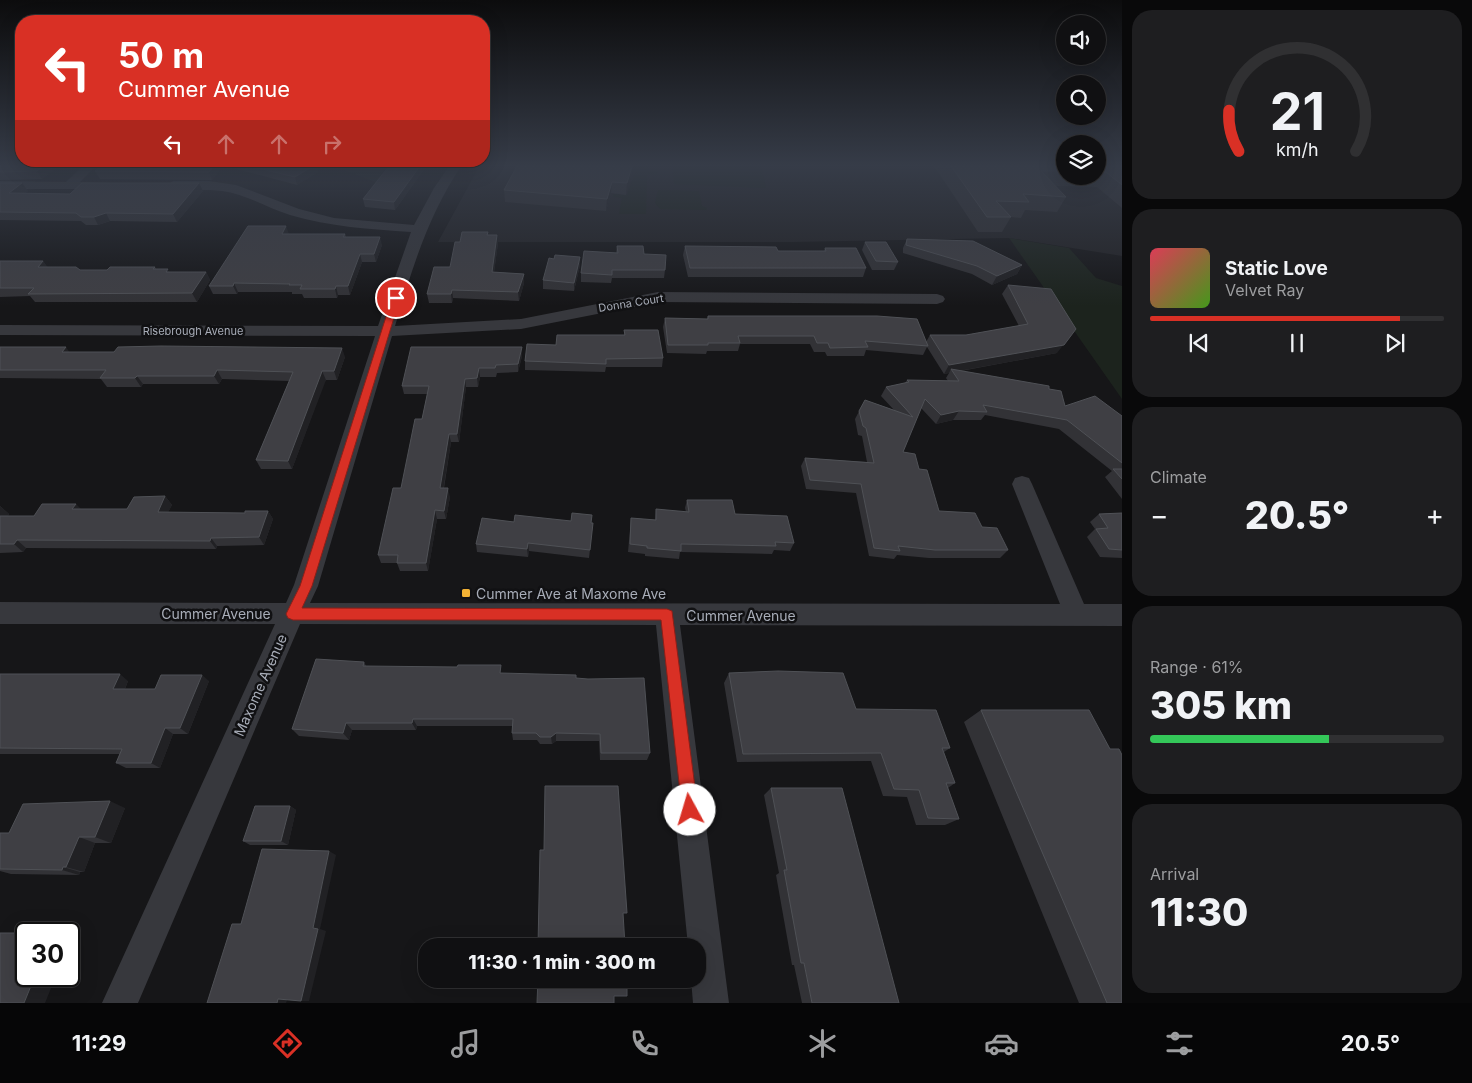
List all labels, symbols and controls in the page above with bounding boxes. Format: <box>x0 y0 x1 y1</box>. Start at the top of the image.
map controls <box>1056 15 1106 185</box>
button: sound <box>1056 15 1106 65</box>
text: 50 m <box>118 34 204 76</box>
icon: left <box>35 35 100 100</box>
button: search <box>1056 75 1106 125</box>
text: Cummer Avenue <box>118 76 290 102</box>
text: 21 <box>1269 80 1325 143</box>
icon: left <box>159 130 187 158</box>
icon: ahead <box>212 130 240 158</box>
icon: ahead <box>265 130 293 158</box>
icon: right <box>318 130 346 158</box>
button: layers <box>1056 135 1106 185</box>
text: km/h <box>1276 139 1318 160</box>
text: Static Love <box>1225 257 1328 280</box>
pin <box>375 277 417 319</box>
text: Velvet Ray <box>1225 280 1304 300</box>
icon: arrive <box>382 284 410 312</box>
street label: Donna Court <box>597 291 665 315</box>
street label: Risebrough Avenue <box>143 324 243 338</box>
icon: previous <box>1185 329 1213 357</box>
icon: pause <box>1283 329 1311 357</box>
icon: next <box>1381 329 1409 357</box>
text: Climate <box>1150 467 1207 487</box>
text: 20.5° <box>1245 492 1349 538</box>
text: − <box>1150 498 1169 532</box>
text: + <box>1425 498 1444 532</box>
place label: Cummer Ave at Maxome Ave <box>476 585 666 602</box>
marker: Cummer Ave at Maxome Ave <box>460 587 472 599</box>
street label: Cummer Avenue <box>161 605 271 622</box>
street label: Cummer Avenue <box>686 607 796 624</box>
street label: Maxome Avenue <box>230 631 290 739</box>
text: Range · 61% <box>1150 657 1244 677</box>
text: 305 km <box>1150 682 1292 728</box>
position arrow <box>663 783 715 835</box>
text: Arrival <box>1150 864 1199 884</box>
text: 11:30 <box>1150 889 1248 935</box>
speed limit sign: 30 <box>15 922 80 987</box>
text: 11:30 · 1 min · 300 m <box>468 951 656 974</box>
icon: directions <box>270 1026 305 1061</box>
icon: music <box>448 1026 483 1061</box>
icon: phone <box>627 1026 662 1061</box>
icon: climate <box>805 1026 840 1061</box>
icon: car <box>984 1026 1019 1061</box>
icon: filters <box>1162 1026 1197 1061</box>
text: 11:29 <box>72 1030 126 1056</box>
text: 20.5° <box>1341 1030 1400 1056</box>

